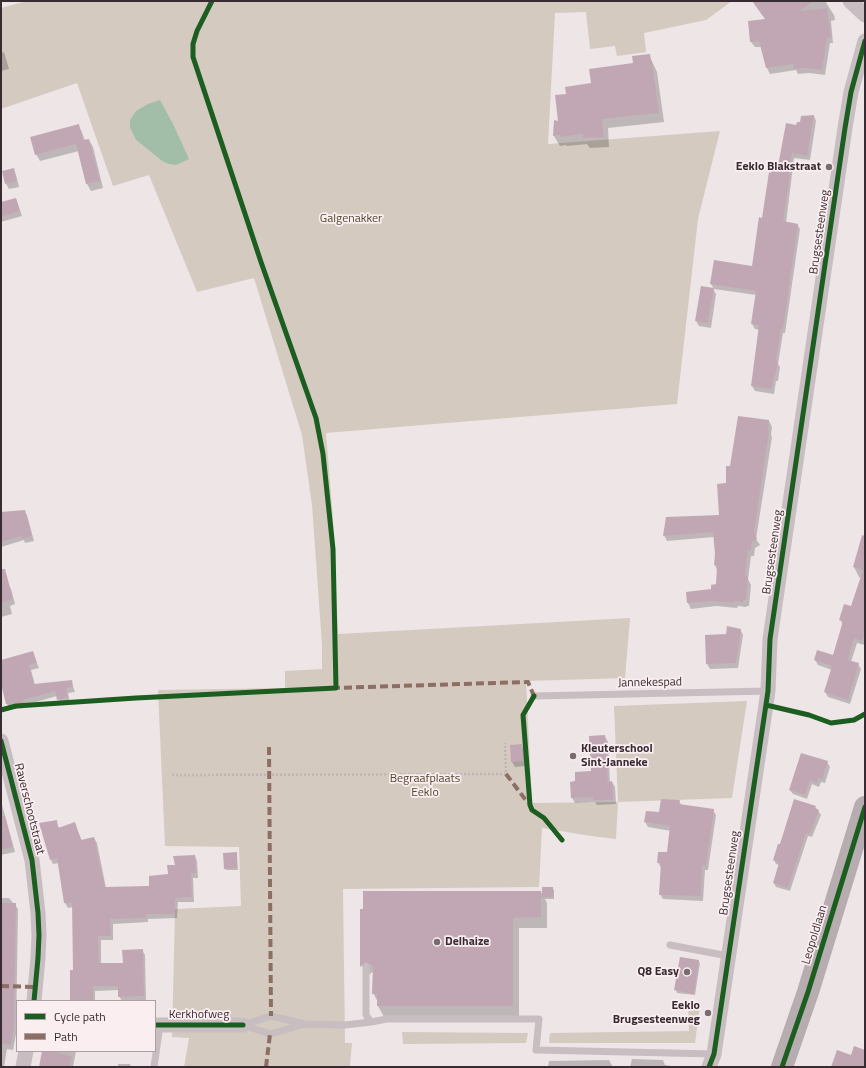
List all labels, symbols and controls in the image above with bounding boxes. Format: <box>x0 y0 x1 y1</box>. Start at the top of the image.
place label: Eeklo Blakstraat <box>736 160 821 174</box>
marker: Eeklo Blakstraat <box>824 162 834 172</box>
street label: Brugsesteenweg <box>807 189 833 275</box>
park label: Galgenakker <box>320 212 382 226</box>
street label: Brugsesteenweg <box>760 509 786 595</box>
street label: Jannekespad <box>618 675 682 691</box>
place label: Kleuterschool Sint-Janneke <box>581 742 653 770</box>
marker: Kleuterschool Sint-Janneke <box>568 751 578 761</box>
street label: Raverschootstraat <box>11 762 47 856</box>
park label: Begraafplaats Eeklo <box>390 772 460 800</box>
street label: Brugsesteenweg <box>717 830 743 916</box>
street label: Leopoldlaan <box>799 904 831 966</box>
place label: Delhaize <box>445 935 489 949</box>
marker: Delhaize <box>432 937 442 947</box>
place label: Q8 Easy <box>637 965 679 979</box>
marker: Q8 Easy <box>682 967 692 977</box>
place label: Eeklo Brugsesteenweg <box>613 999 700 1027</box>
legend <box>16 1000 156 1052</box>
text: Cycle path <box>54 1007 106 1026</box>
street label: Kerkhofweg <box>169 1008 229 1022</box>
marker: Eeklo Brugsesteenweg <box>703 1008 713 1018</box>
text: Path <box>54 1027 78 1046</box>

